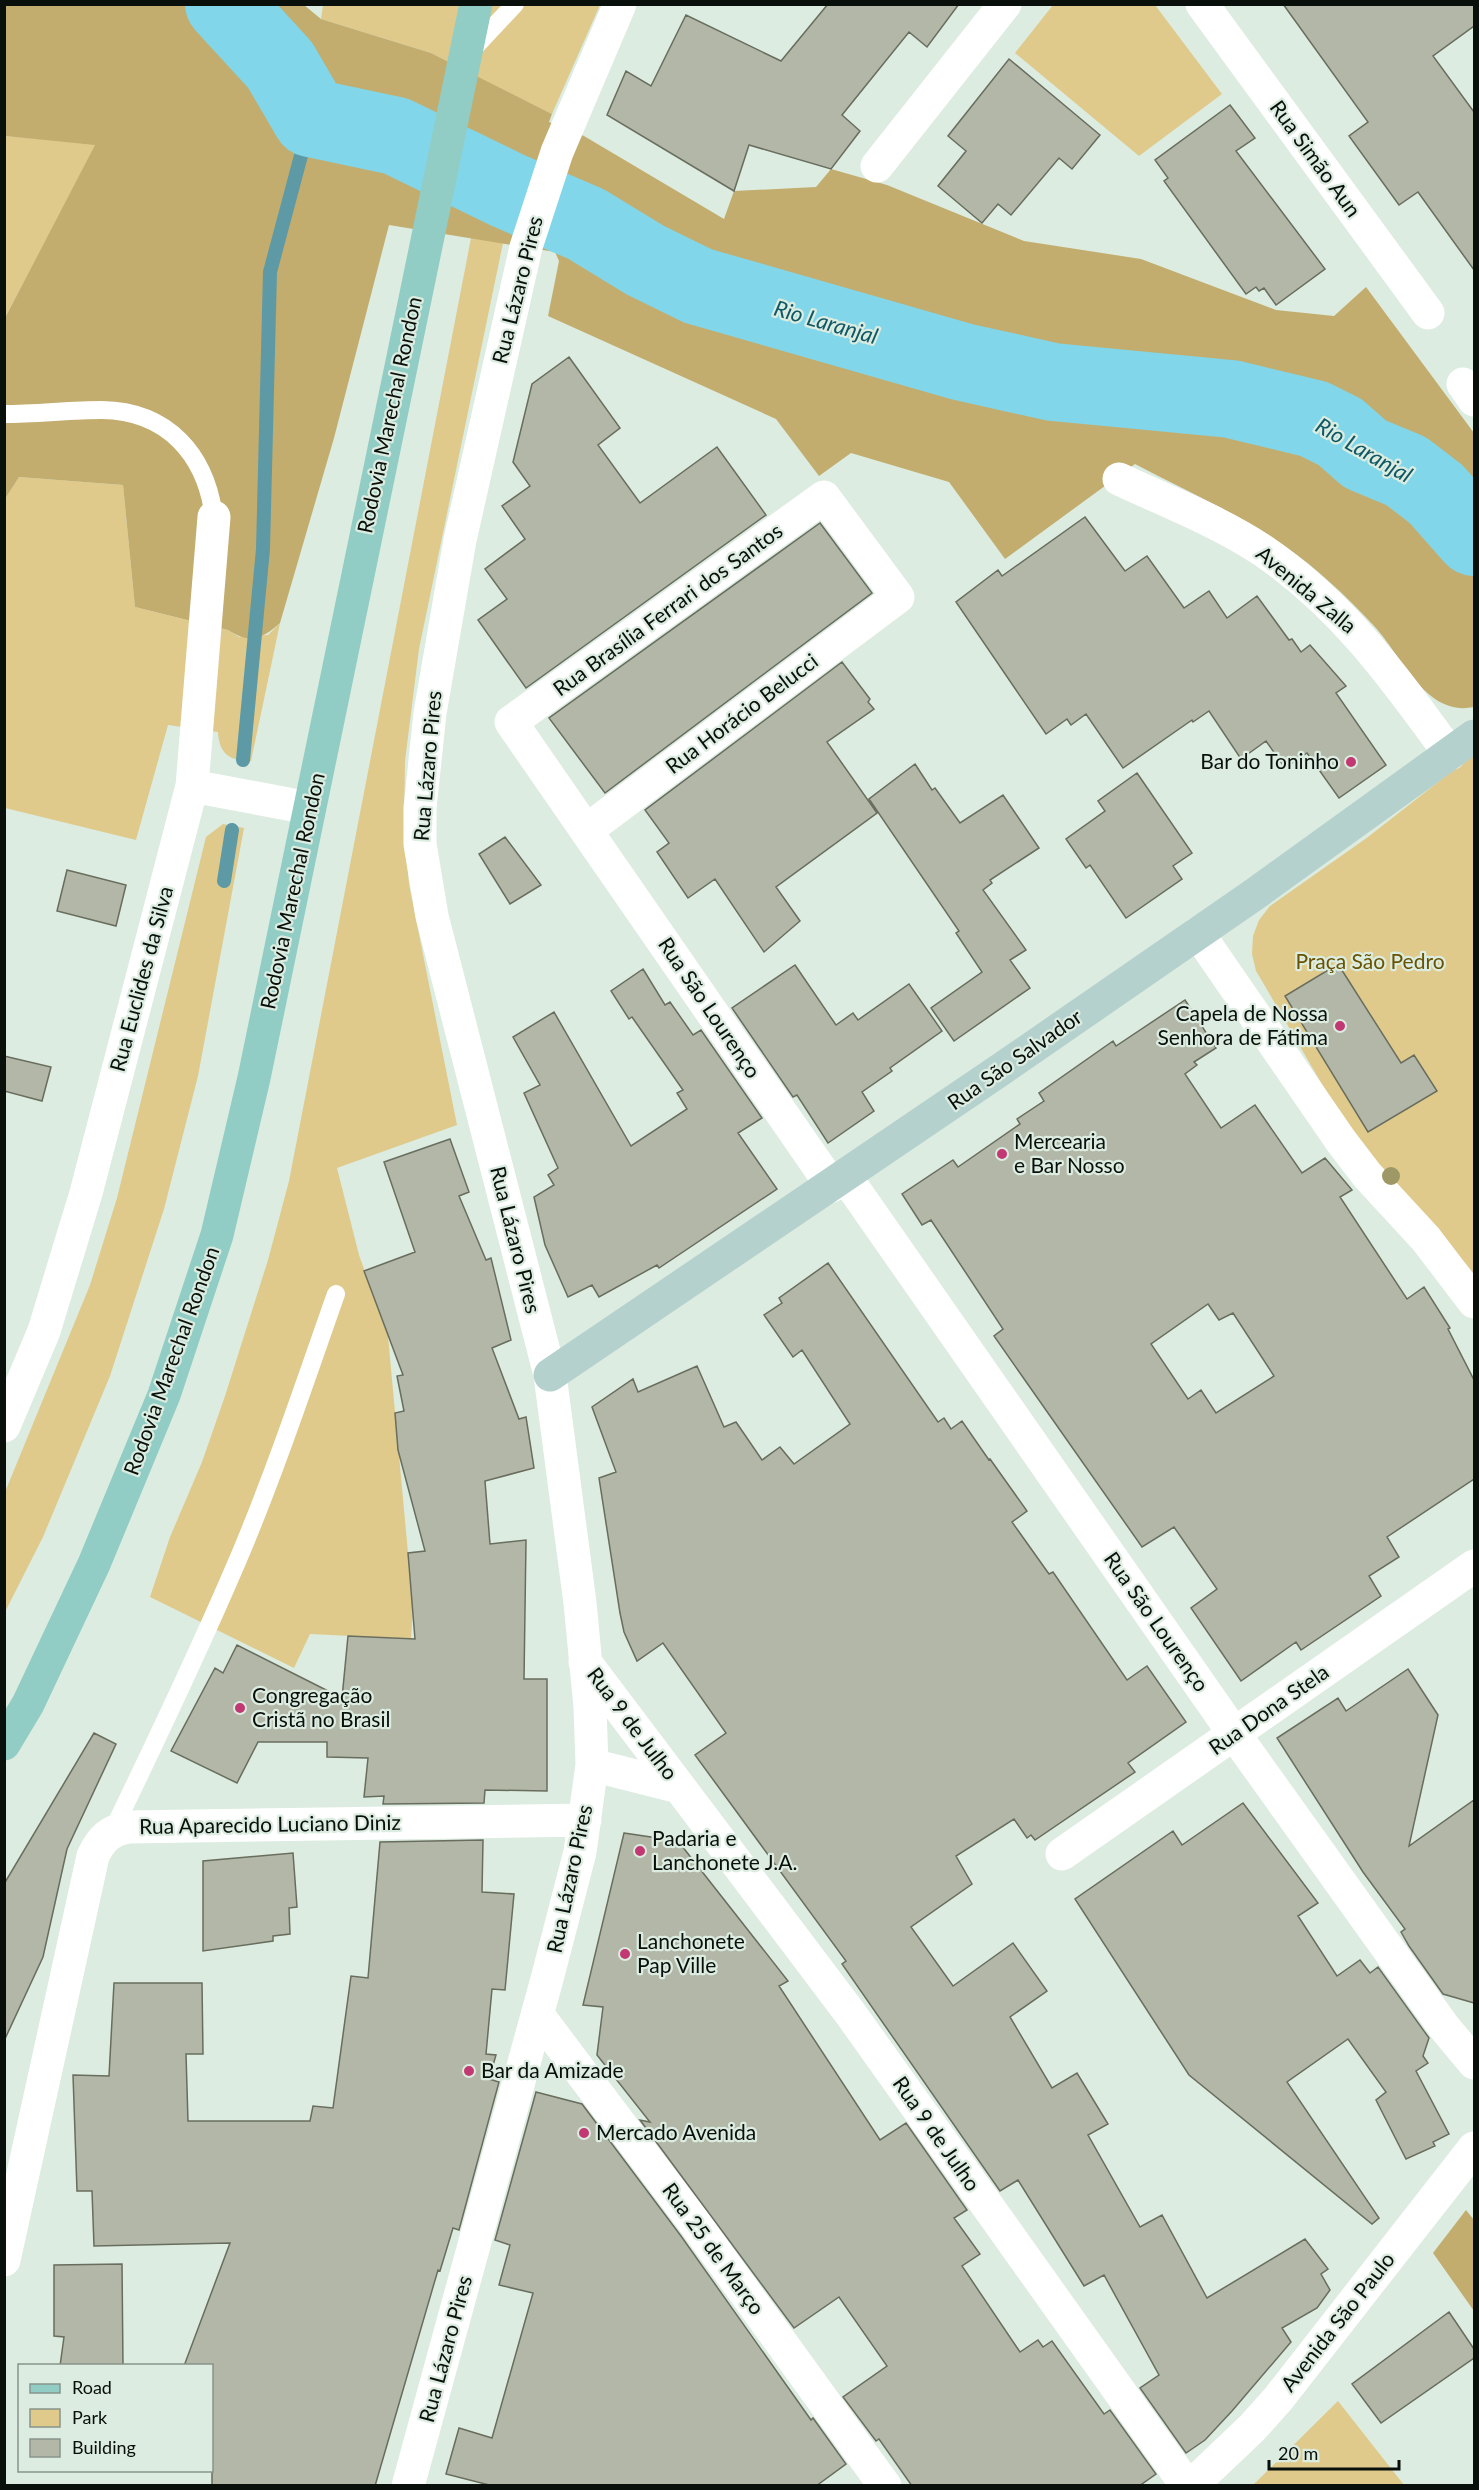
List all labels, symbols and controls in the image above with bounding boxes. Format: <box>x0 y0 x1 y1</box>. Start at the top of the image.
street label: Rua Simão Aun <box>1265 95 1367 221</box>
street label: Rua Lázaro Pires <box>486 213 547 366</box>
street label: Rodovia Marechal Rondon <box>351 294 426 535</box>
water label: Rio Laranjal <box>771 294 881 349</box>
water label: Rio Laranjal <box>1311 411 1417 488</box>
street label: Rua Brasília Ferrari dos Santos <box>548 517 787 700</box>
street label: Avenida Zalla <box>1252 540 1362 638</box>
street label: Rua Horácio Belucci <box>660 647 822 778</box>
street label: Rua Lázaro Pires <box>407 690 446 842</box>
place label: Bar do Toninho <box>1200 748 1339 773</box>
marker: Bar do Toninho <box>1344 755 1358 769</box>
street label: Rodovia Marechal Rondon <box>254 770 329 1011</box>
street label: Rua Euclides da Silva <box>104 883 177 1074</box>
street label: Rua São Lourenço <box>654 932 767 1082</box>
park label: Praça São Pedro <box>1295 948 1445 973</box>
place label: Capela de Nossa Senhora de Fátima <box>1157 1000 1328 1049</box>
street label: Rua São Salvador <box>942 1003 1086 1114</box>
marker: Capela de Nossa Senhora de Fátima <box>1333 1019 1347 1033</box>
place label: Mercearia e Bar Nosso <box>1014 1128 1125 1177</box>
marker: Mercearia e Bar Nosso <box>995 1147 1009 1161</box>
street label: Rua Lázaro Pires <box>486 1163 547 1316</box>
street label: Rodovia Marechal Rondon <box>118 1243 224 1478</box>
street label: Rua São Lourenço <box>1100 1547 1215 1696</box>
street label: Rua Dona Stela <box>1203 1658 1333 1759</box>
street label: Rua 9 de Julho <box>583 1662 684 1784</box>
place label: Congregação Cristã no Brasil <box>252 1682 390 1731</box>
marker: Congregação Cristã no Brasil <box>233 1701 247 1715</box>
street label: Rua Lázaro Pires <box>541 1802 596 1955</box>
street label: Rua Aparecido Luciano Diniz <box>139 1809 401 1838</box>
place label: Padaria e Lanchonete J.A. <box>652 1825 797 1874</box>
marker: Padaria e Lanchonete J.A. <box>633 1844 647 1858</box>
place label: Lanchonete Pap Ville <box>637 1928 745 1977</box>
marker: Lanchonete Pap Ville <box>618 1947 632 1961</box>
place label: Bar da Amizade <box>481 2057 624 2082</box>
marker: Bar da Amizade <box>462 2064 476 2078</box>
street label: Rua 9 de Julho <box>888 2071 986 2195</box>
place label: Mercado Avenida <box>596 2119 756 2144</box>
marker: Mercado Avenida <box>577 2126 591 2140</box>
street label: Rua 25 de Março <box>658 2177 770 2319</box>
street label: Avenida São Paulo <box>1275 2246 1399 2396</box>
street label: Rua Lázaro Pires <box>413 2273 476 2425</box>
legend <box>18 2364 213 2472</box>
text: Road <box>72 2376 112 2398</box>
text: Park <box>72 2406 108 2428</box>
scale bar <box>1269 2433 1400 2471</box>
text: Building <box>72 2436 136 2458</box>
text: 20 m <box>1278 2442 1318 2464</box>

